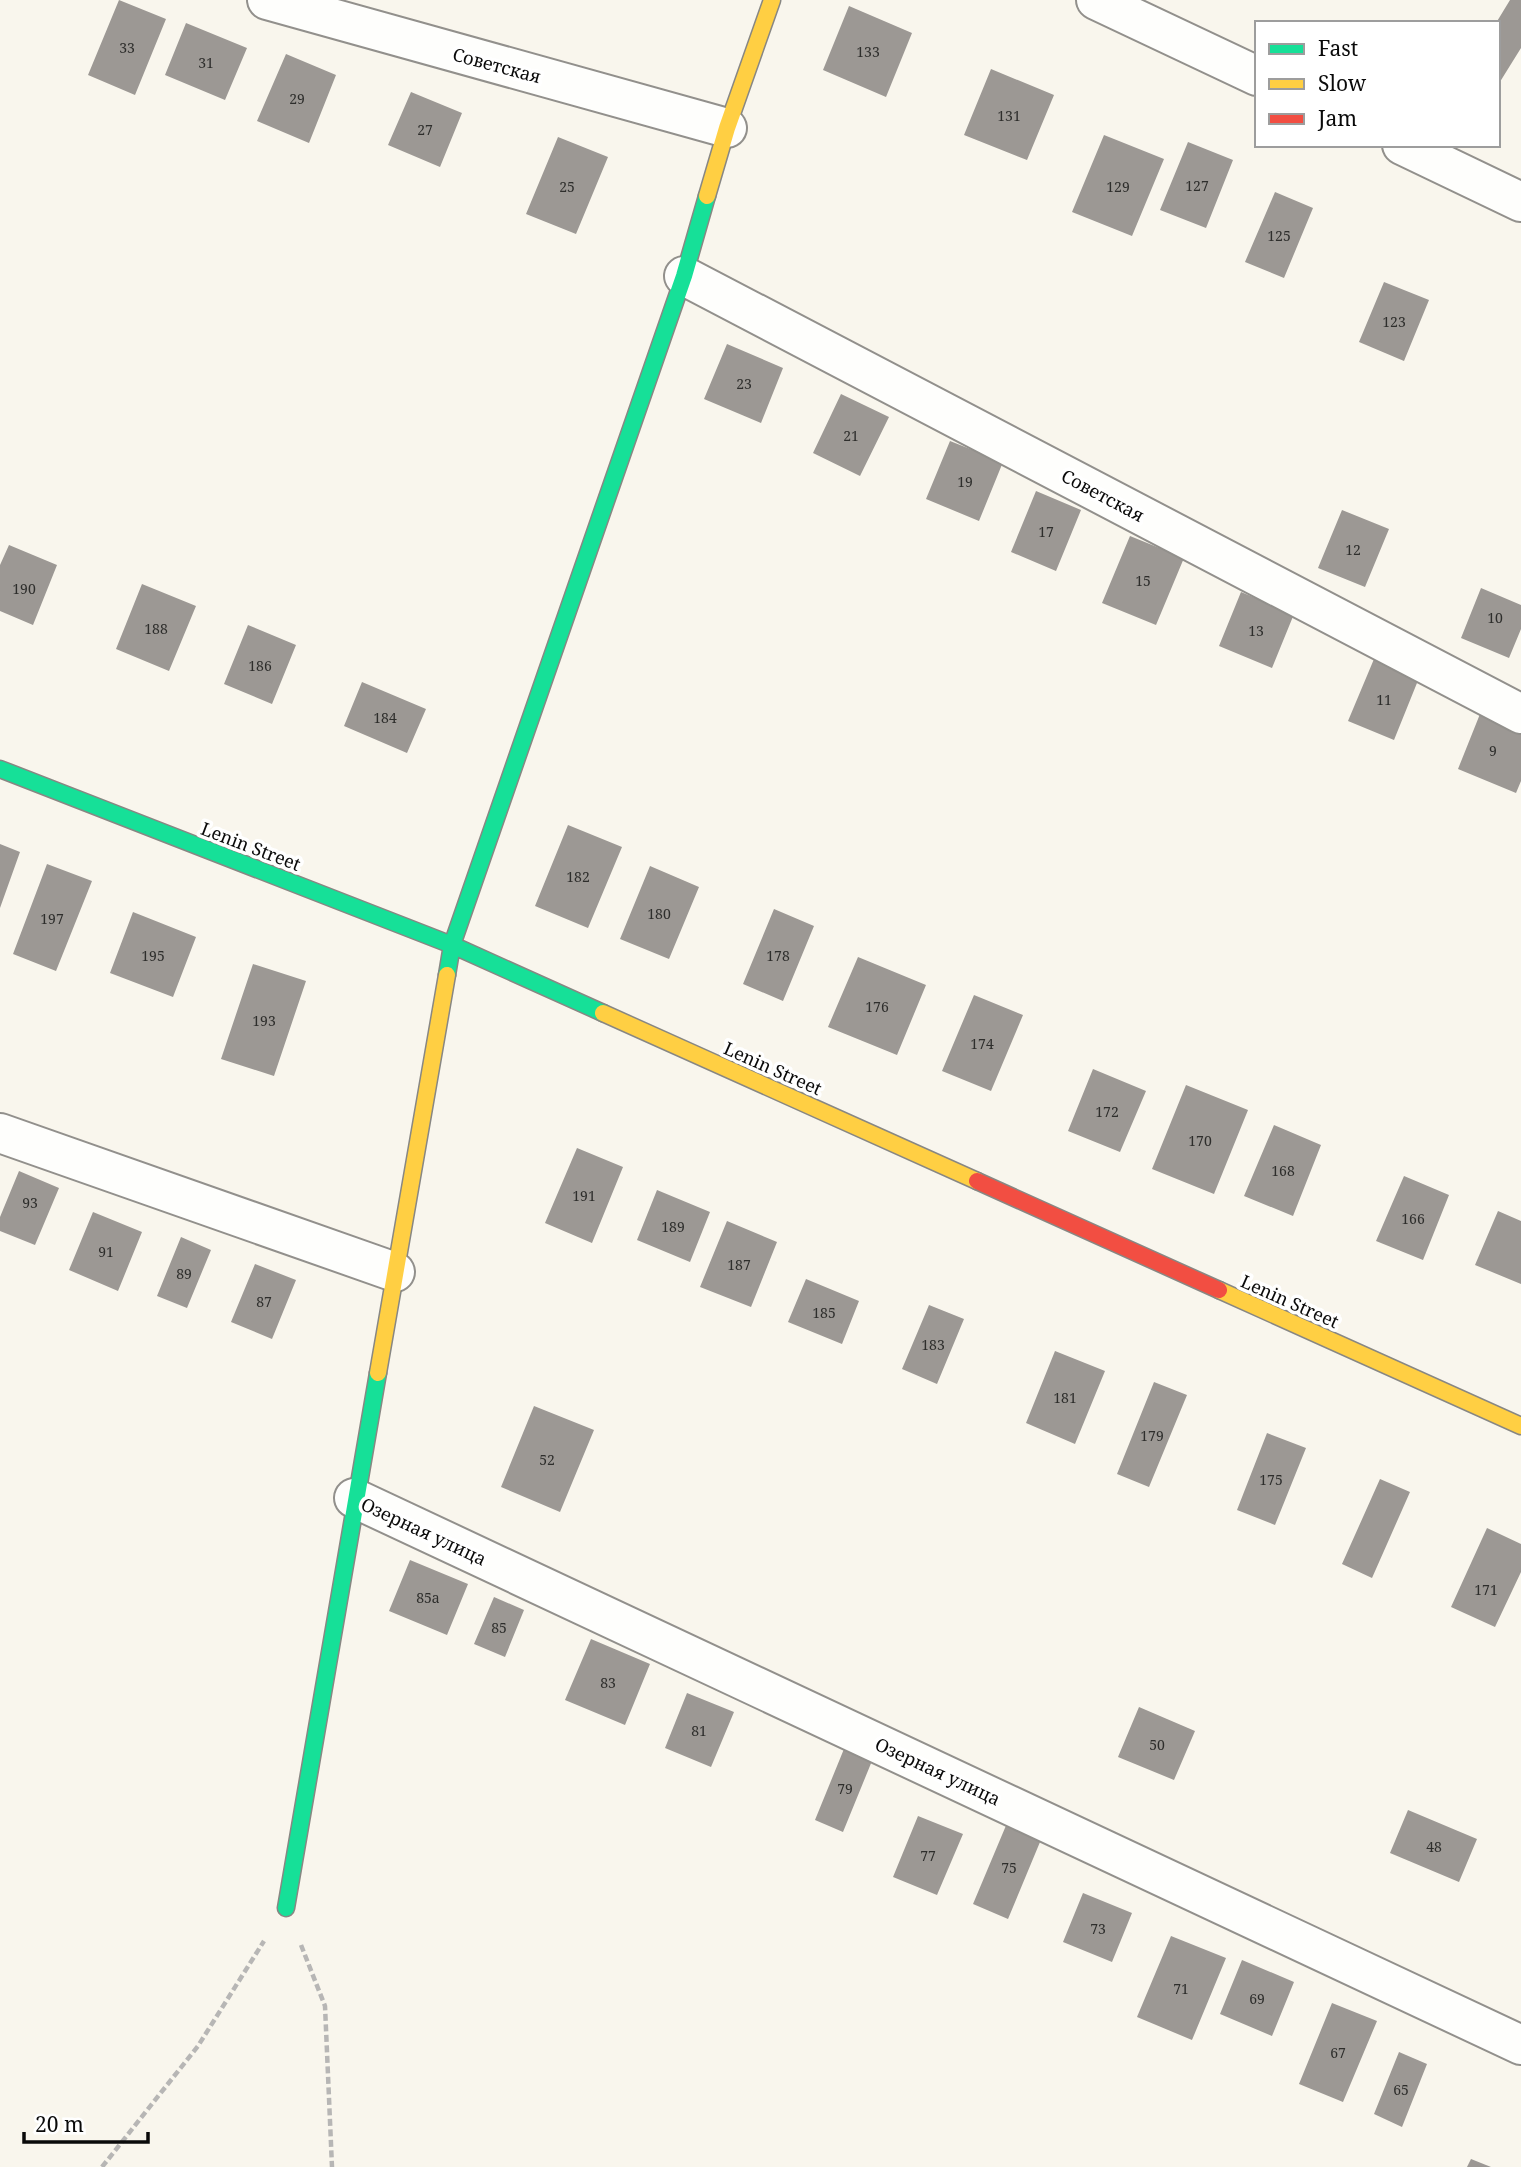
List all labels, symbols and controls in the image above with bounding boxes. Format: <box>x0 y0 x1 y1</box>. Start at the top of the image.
legend <box>1255 21 1500 147</box>
text: Fast <box>1318 34 1358 62</box>
house number: 33 <box>119 38 135 57</box>
street label: Советская <box>450 42 544 88</box>
house number: 133 <box>856 42 880 61</box>
house number: 31 <box>198 53 214 72</box>
text: Slow <box>1318 69 1367 97</box>
house number: 29 <box>289 89 305 108</box>
text: Jam <box>1317 104 1357 132</box>
house number: 131 <box>997 106 1021 125</box>
house number: 27 <box>417 120 433 139</box>
house number: 127 <box>1185 176 1209 195</box>
house number: 25 <box>559 177 575 196</box>
house number: 129 <box>1106 177 1130 196</box>
house number: 125 <box>1267 226 1291 245</box>
house number: 123 <box>1382 312 1406 331</box>
house number: 23 <box>736 374 752 393</box>
house number: 21 <box>843 426 859 445</box>
street label: Советская <box>1057 463 1149 527</box>
house number: 19 <box>957 472 973 491</box>
house number: 17 <box>1038 522 1054 541</box>
house number: 12 <box>1345 540 1361 559</box>
house number: 15 <box>1135 571 1151 590</box>
house number: 190 <box>12 579 36 598</box>
house number: 10 <box>1487 608 1503 627</box>
house number: 188 <box>144 619 168 638</box>
house number: 13 <box>1248 621 1264 640</box>
house number: 186 <box>248 656 272 675</box>
house number: 11 <box>1376 690 1392 709</box>
house number: 184 <box>373 708 397 727</box>
house number: 9 <box>1489 741 1497 760</box>
street label: Lenin Street <box>198 816 304 876</box>
house number: 182 <box>566 867 590 886</box>
house number: 180 <box>647 904 671 923</box>
house number: 197 <box>40 909 64 928</box>
house number: 195 <box>141 946 165 965</box>
house number: 178 <box>766 946 790 965</box>
house number: 176 <box>865 997 889 1016</box>
house number: 193 <box>252 1011 276 1030</box>
house number: 174 <box>970 1034 994 1053</box>
street label: Lenin Street <box>720 1036 826 1100</box>
house number: 172 <box>1095 1102 1119 1121</box>
house number: 170 <box>1188 1131 1212 1150</box>
house number: 168 <box>1271 1161 1295 1180</box>
house number: 191 <box>572 1186 596 1205</box>
house number: 93 <box>22 1193 38 1212</box>
house number: 166 <box>1401 1209 1425 1228</box>
house number: 189 <box>661 1217 685 1236</box>
house number: 91 <box>98 1242 114 1261</box>
house number: 187 <box>727 1255 751 1274</box>
house number: 89 <box>176 1264 192 1283</box>
street label: Lenin Street <box>1237 1269 1343 1333</box>
house number: 87 <box>256 1292 272 1311</box>
house number: 185 <box>812 1303 836 1322</box>
house number: 183 <box>921 1335 945 1354</box>
house number: 181 <box>1053 1388 1077 1407</box>
house number: 179 <box>1140 1426 1164 1445</box>
house number: 52 <box>539 1450 555 1469</box>
house number: 175 <box>1259 1470 1283 1489</box>
street label: Озерная улица <box>357 1491 491 1571</box>
house number: 171 <box>1474 1580 1498 1599</box>
house number: 85а <box>416 1588 440 1607</box>
house number: 85 <box>491 1618 507 1637</box>
house number: 83 <box>600 1673 616 1692</box>
house number: 81 <box>691 1721 707 1740</box>
street label: Озерная улица <box>871 1731 1005 1811</box>
house number: 50 <box>1149 1735 1165 1754</box>
house number: 79 <box>837 1779 853 1798</box>
house number: 48 <box>1426 1837 1442 1856</box>
house number: 77 <box>920 1846 936 1865</box>
house number: 75 <box>1001 1858 1017 1877</box>
house number: 73 <box>1090 1919 1106 1938</box>
house number: 71 <box>1173 1979 1189 1998</box>
house number: 69 <box>1249 1989 1265 2008</box>
house number: 67 <box>1330 2043 1346 2062</box>
house number: 65 <box>1393 2080 1409 2099</box>
scale bar <box>24 2100 149 2144</box>
text: 20 m <box>35 2110 84 2138</box>

